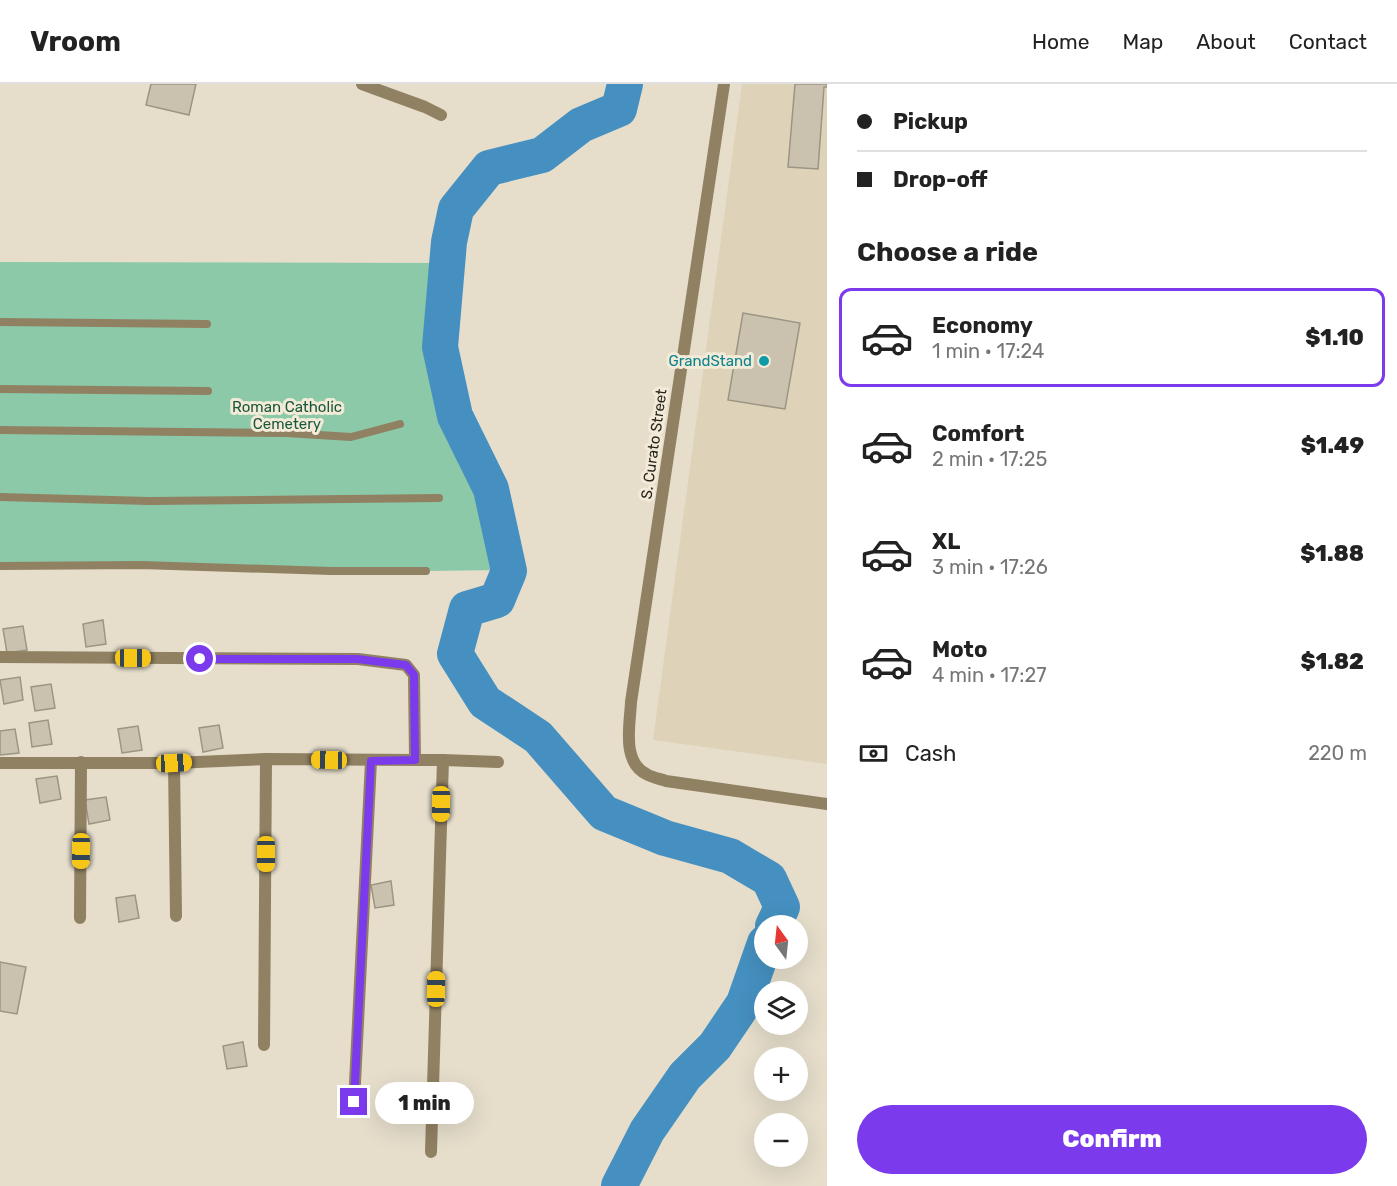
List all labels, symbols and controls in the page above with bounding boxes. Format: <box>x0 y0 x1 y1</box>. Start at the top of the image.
text: Vroom <box>30 25 121 58</box>
text: Home <box>1032 29 1089 54</box>
text: Map <box>1122 29 1163 54</box>
text: About <box>1196 29 1256 54</box>
text: Contact <box>1289 29 1367 54</box>
text: Pickup <box>893 108 968 135</box>
text: Drop-off <box>893 166 988 193</box>
text: Choose a ride <box>857 236 1038 268</box>
icon: car <box>860 311 914 365</box>
text: Economy <box>932 312 1033 339</box>
text: $1.10 <box>1305 324 1364 351</box>
text: 1 min · 17:24 <box>932 339 1045 363</box>
place label: GrandStand <box>668 352 752 370</box>
marker: GrandStand <box>757 354 771 368</box>
street label: S. Curato Street <box>637 388 671 500</box>
park label: Roman Catholic Cemetery <box>232 398 342 433</box>
icon: car <box>860 419 914 473</box>
text: Comfort <box>932 420 1024 447</box>
text: $1.49 <box>1301 432 1364 459</box>
text: 2 min · 17:25 <box>932 447 1047 471</box>
icon: car <box>860 527 914 581</box>
text: XL <box>932 528 960 555</box>
text: $1.88 <box>1300 540 1364 567</box>
text: 3 min · 17:26 <box>932 555 1048 579</box>
icon: car <box>860 635 914 689</box>
text: Moto <box>932 636 987 663</box>
route start <box>186 645 213 672</box>
text: $1.82 <box>1301 648 1364 675</box>
car <box>115 649 151 667</box>
text: 4 min · 17:27 <box>932 663 1046 687</box>
icon: cash <box>857 737 890 770</box>
text: Cash <box>905 740 956 767</box>
text: 220 m <box>1308 741 1367 765</box>
car <box>311 751 347 769</box>
car <box>156 753 192 773</box>
car <box>432 786 450 822</box>
car <box>72 833 90 869</box>
car <box>257 836 275 872</box>
north arrow <box>754 915 808 969</box>
map controls <box>754 915 808 1167</box>
car <box>427 971 445 1007</box>
button: layers <box>754 981 808 1035</box>
button: + <box>754 1047 808 1101</box>
callout: 1 min <box>375 1081 474 1123</box>
route end <box>340 1088 367 1115</box>
text: 1 min <box>398 1091 451 1115</box>
button: Confirm <box>857 1105 1367 1174</box>
button: − <box>754 1113 808 1167</box>

